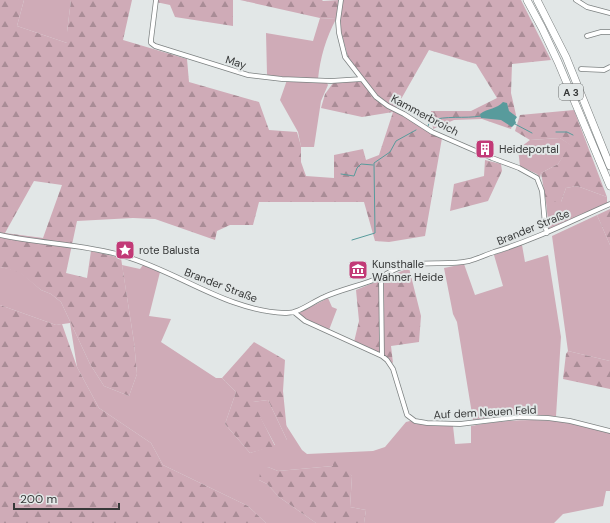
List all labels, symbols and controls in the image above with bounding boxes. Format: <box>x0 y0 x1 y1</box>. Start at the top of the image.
street label: May <box>224 52 248 72</box>
road number: A 3 <box>559 84 583 100</box>
street label: Kammerbroich <box>389 91 461 139</box>
building icon: Heideportal <box>474 138 496 160</box>
place label: Heideportal <box>499 142 559 156</box>
street label: Brander Straße <box>495 206 571 248</box>
place icon: rote Balusta <box>114 239 136 261</box>
place label: rote Balusta <box>139 243 199 257</box>
place label: Kunsthalle Wahner Heide <box>372 257 444 284</box>
museum icon: Kunsthalle Wahner Heide <box>347 259 369 281</box>
street label: Brander Straße <box>182 265 260 305</box>
street label: Auf dem Neuen Feld <box>433 402 537 422</box>
scale bar <box>14 485 119 511</box>
text: 200 m <box>20 491 57 507</box>

